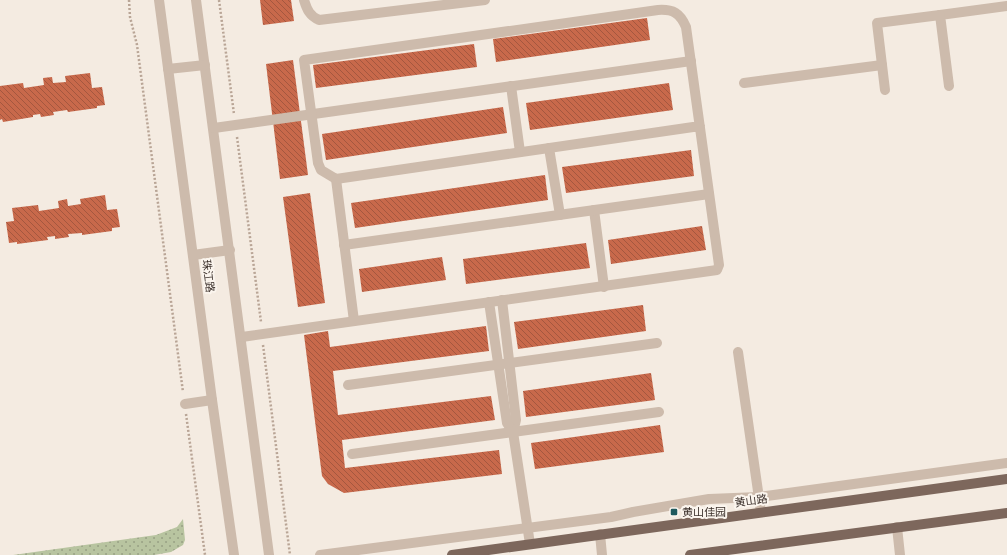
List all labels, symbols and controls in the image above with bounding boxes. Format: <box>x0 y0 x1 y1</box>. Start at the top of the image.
street label: 珠江路 <box>200 259 216 293</box>
street label: 黄山路 <box>734 492 768 510</box>
place label: 黄山佳园 <box>682 506 726 519</box>
marker: 黄山佳园 <box>669 507 679 517</box>

